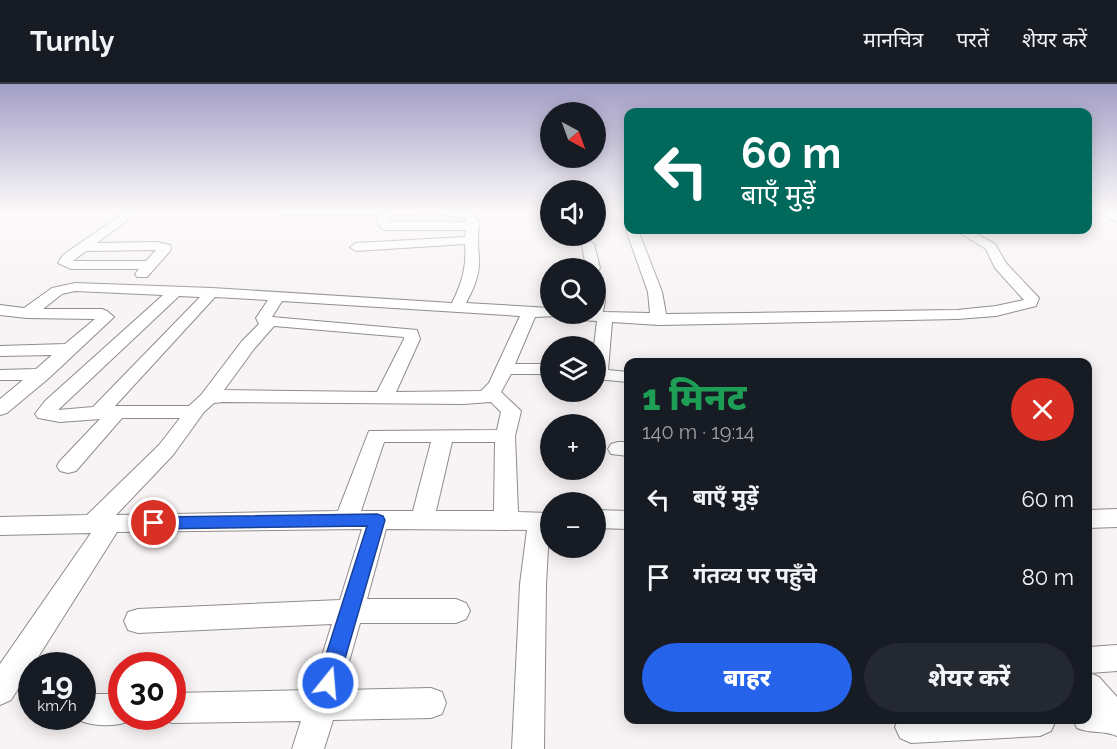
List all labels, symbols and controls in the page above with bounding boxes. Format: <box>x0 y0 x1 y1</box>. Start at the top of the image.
text: Turnly <box>30 25 114 58</box>
text: मानचित्र <box>863 27 923 52</box>
text: परतें <box>956 27 989 52</box>
text: शेयर करें <box>1022 27 1087 52</box>
north arrow <box>540 102 606 168</box>
map controls <box>540 102 606 558</box>
text: 60 m <box>741 129 841 178</box>
icon: left <box>642 132 720 210</box>
text: बाएँ मुड़ें <box>741 179 816 210</box>
button: sound <box>540 180 606 246</box>
button: search <box>540 258 606 324</box>
button: layers <box>540 336 606 402</box>
text: 1 मिनट <box>642 376 747 418</box>
button: close <box>1011 378 1074 441</box>
button: + <box>540 414 606 480</box>
text: 140 m · 19:14 <box>642 420 755 444</box>
icon: left <box>642 483 675 516</box>
text: बाएँ मुड़ें <box>693 484 759 510</box>
text: 60 m <box>1021 486 1074 512</box>
button: − <box>540 492 606 558</box>
pin <box>128 497 179 548</box>
icon: arrive <box>137 506 170 539</box>
icon: arrive <box>642 561 675 594</box>
text: गंतव्य पर पहुँचे <box>693 562 817 588</box>
text: 80 m <box>1022 564 1074 590</box>
button: बाहर <box>642 643 852 712</box>
button: शेयर करें <box>864 643 1074 712</box>
position arrow <box>296 651 360 715</box>
speed limit sign: 30 <box>108 652 186 730</box>
text: 19 <box>41 666 73 701</box>
text: km/h <box>37 697 77 715</box>

